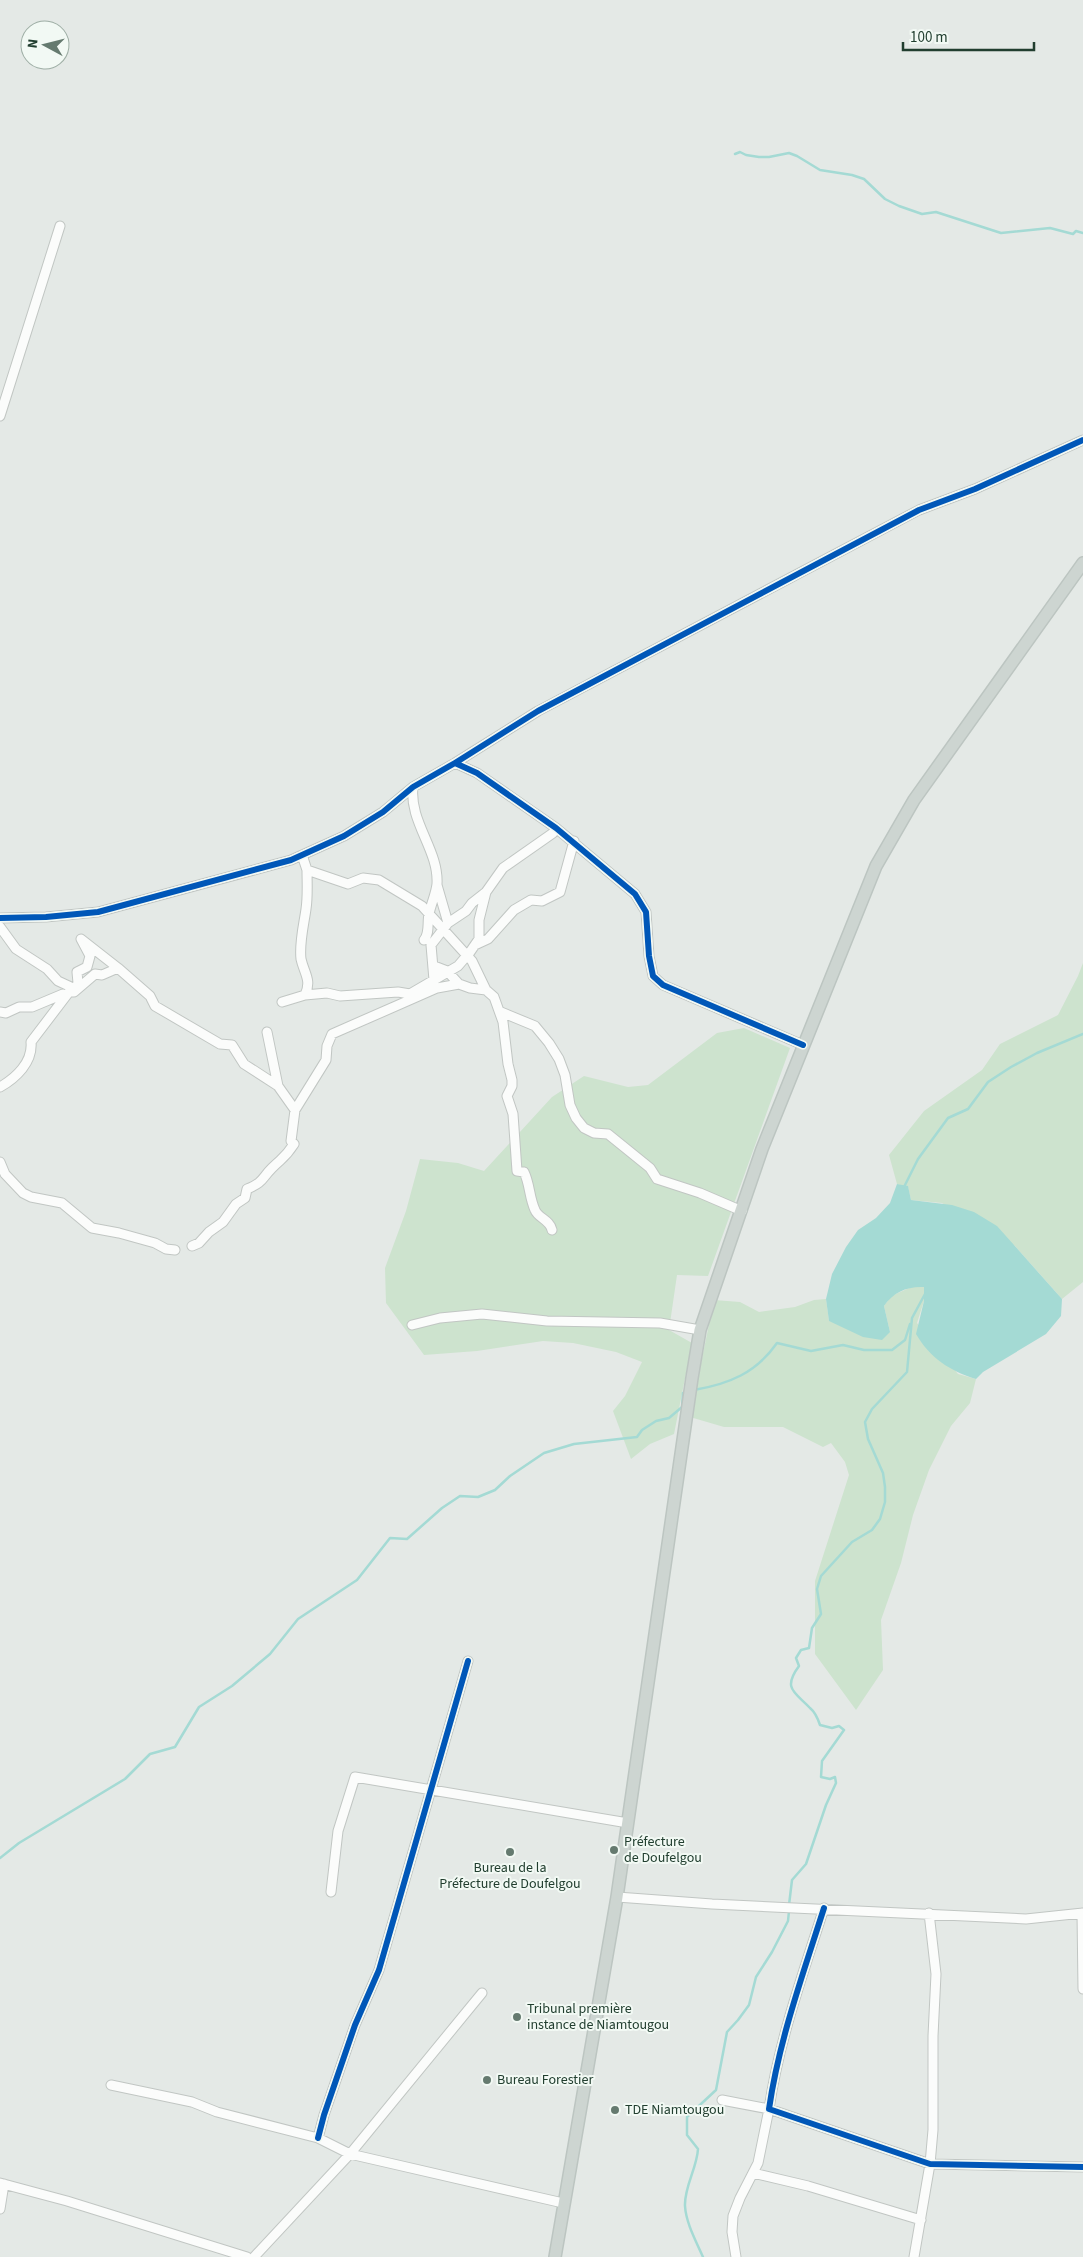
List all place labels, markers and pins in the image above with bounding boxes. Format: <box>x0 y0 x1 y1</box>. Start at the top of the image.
place label: Préfecture de Doufelgou <box>624 1832 702 1868</box>
marker: Préfecture de Doufelgou <box>608 1844 620 1856</box>
marker: Bureau de la Préfecture de Doufelgou <box>504 1846 516 1858</box>
place label: Bureau de la Préfecture de Doufelgou <box>439 1858 581 1894</box>
place label: Tribunal première instance de Niamtougou <box>527 1999 669 2035</box>
marker: Tribunal première instance de Niamtougou <box>511 2011 523 2023</box>
place label: Bureau Forestier <box>497 2070 593 2090</box>
marker: Bureau Forestier <box>481 2074 493 2086</box>
place label: TDE Niamtougou <box>625 2100 724 2120</box>
marker: TDE Niamtougou <box>609 2104 621 2116</box>

